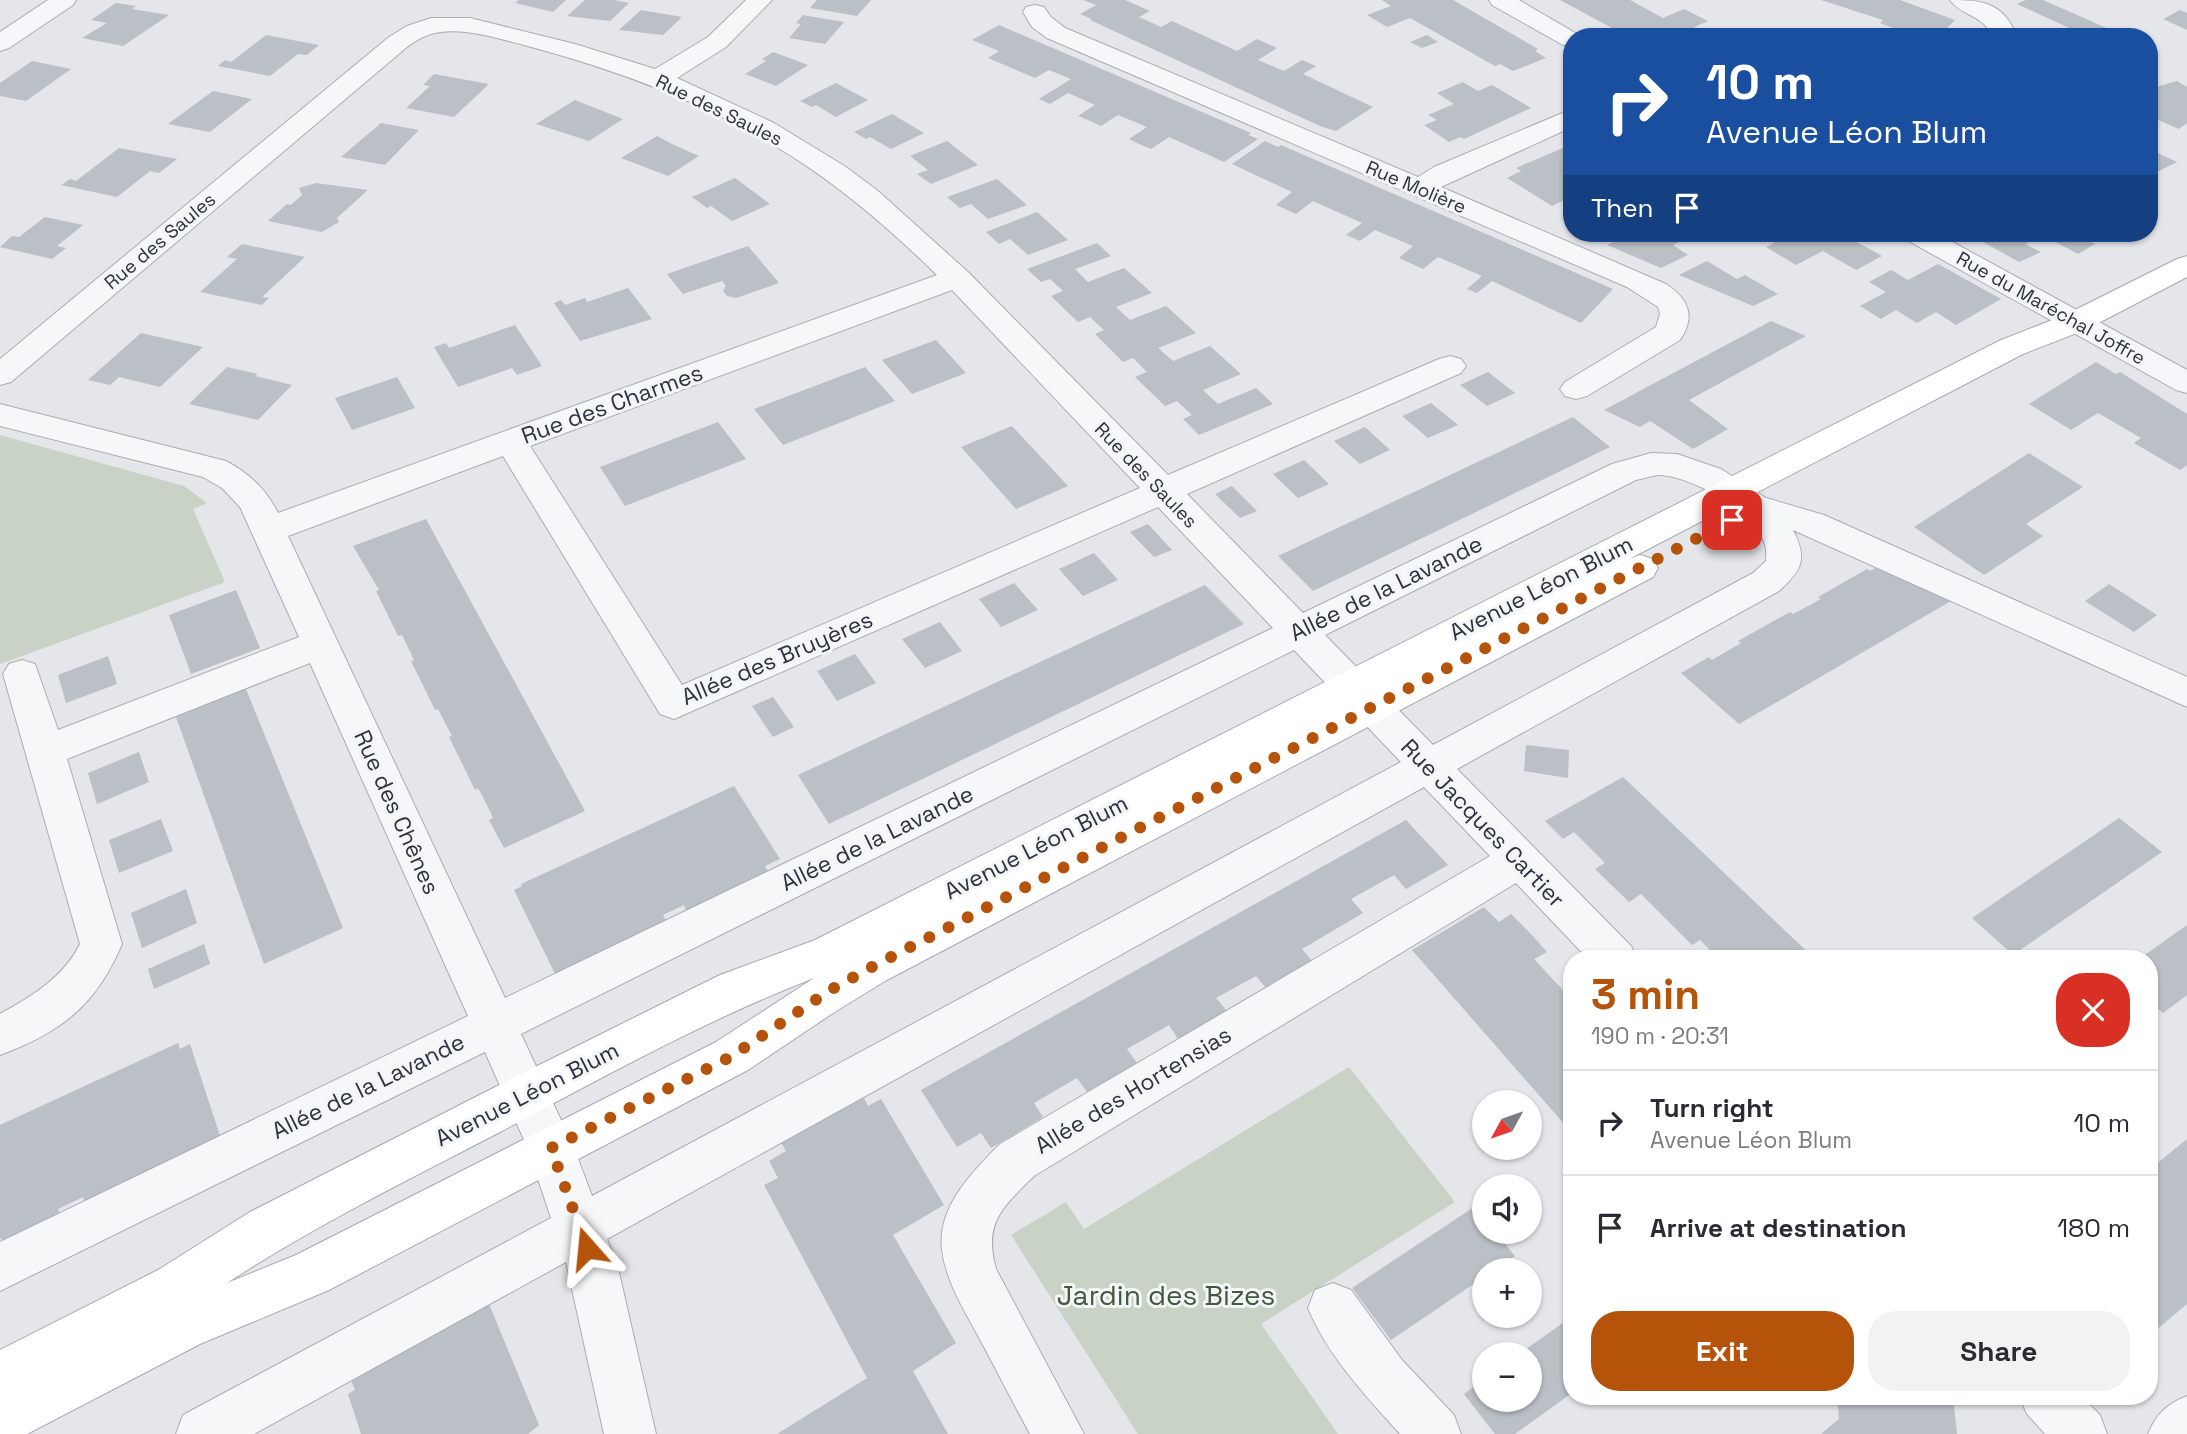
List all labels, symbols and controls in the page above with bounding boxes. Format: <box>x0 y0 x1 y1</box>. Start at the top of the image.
text: 10 m <box>1706 51 1814 113</box>
icon: right <box>1591 56 1682 147</box>
street label: Rue des Saules <box>652 69 786 151</box>
text: Avenue Léon Blum <box>1706 112 1987 152</box>
street label: Rue Molière <box>1362 155 1470 219</box>
street label: Rue des Saules <box>99 187 221 295</box>
icon: arrive <box>1668 189 1706 227</box>
text: Then <box>1591 191 1654 225</box>
street label: Rue du Maréchal Joffre <box>1952 246 2150 370</box>
street label: Rue des Charmes <box>517 357 707 451</box>
street label: Rue des Saules <box>1089 417 1203 533</box>
pin <box>1702 490 1762 550</box>
icon: arrive <box>1713 501 1751 539</box>
street label: Allée de la Lavande <box>1285 528 1487 648</box>
street label: Avenue Léon Blum <box>1444 529 1638 647</box>
street label: Allée des Bruyères <box>677 604 877 712</box>
street label: Rue des Chênes <box>347 725 447 899</box>
street label: Rue Jacques Cartier <box>1395 732 1571 914</box>
street label: Allée de la Lavande <box>776 778 978 898</box>
street label: Avenue Léon Blum <box>939 788 1133 906</box>
text: 3 min <box>1591 968 1700 1021</box>
button: close <box>2056 973 2130 1047</box>
street label: Allée des Hortensias <box>1029 1019 1237 1161</box>
text: 190 m · 20:31 <box>1591 1021 1729 1051</box>
street label: Allée de la Lavande <box>267 1026 469 1146</box>
street label: Avenue Léon Blum <box>430 1035 624 1153</box>
north arrow <box>1472 1090 1542 1160</box>
map controls <box>1472 1090 1542 1412</box>
text: Turn right <box>1650 1091 1774 1125</box>
icon: right <box>1591 1104 1629 1142</box>
text: 10 m <box>2073 1106 2130 1140</box>
text: Avenue Léon Blum <box>1650 1125 1852 1155</box>
button: sound <box>1472 1174 1542 1244</box>
icon: arrive <box>1591 1209 1629 1247</box>
position arrow <box>550 1211 624 1285</box>
text: Arrive at destination <box>1650 1211 1907 1245</box>
text: 180 m <box>2057 1211 2130 1245</box>
button: + <box>1472 1258 1542 1328</box>
park label: Jardin des Bizes <box>1057 1277 1275 1313</box>
button: Exit <box>1591 1311 1854 1391</box>
button: Share <box>1868 1311 2130 1391</box>
button: − <box>1472 1342 1542 1412</box>

